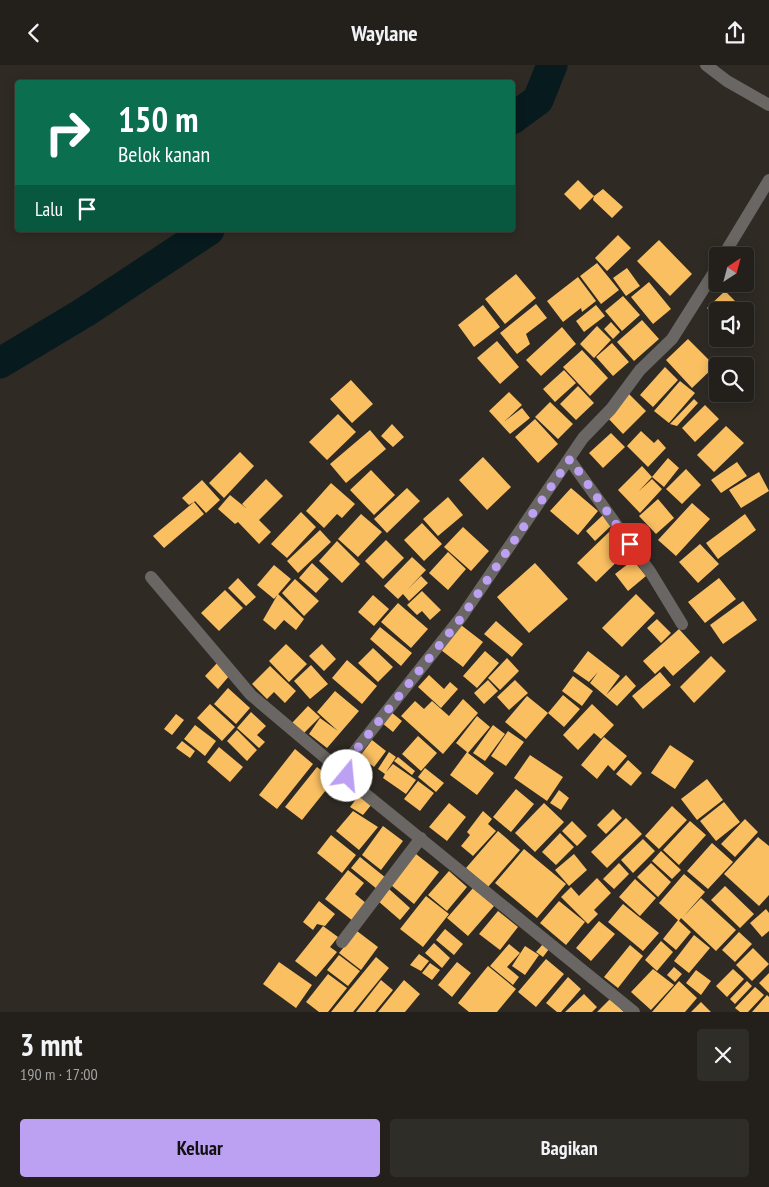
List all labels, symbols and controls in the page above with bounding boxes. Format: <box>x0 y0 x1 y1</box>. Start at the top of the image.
icon: back <box>20 19 48 47</box>
text: Waylane <box>351 19 418 47</box>
icon: share <box>721 19 749 47</box>
text: 150 m <box>118 96 199 142</box>
icon: right <box>35 100 100 165</box>
text: Belok kanan <box>118 140 210 168</box>
icon: arrive <box>73 195 101 223</box>
text: Lalu <box>35 197 63 221</box>
north arrow <box>709 247 754 293</box>
map controls <box>709 247 754 402</box>
button: sound <box>709 302 754 347</box>
button: search <box>709 357 754 402</box>
pin <box>609 523 651 565</box>
icon: arrive <box>616 530 644 558</box>
position arrow <box>320 749 372 801</box>
text: 3 mnt <box>20 1025 83 1064</box>
button: close <box>697 1029 749 1081</box>
text: 190 m · 17:00 <box>20 1064 98 1084</box>
button: Keluar <box>20 1119 380 1177</box>
button: Bagikan <box>390 1119 749 1177</box>

